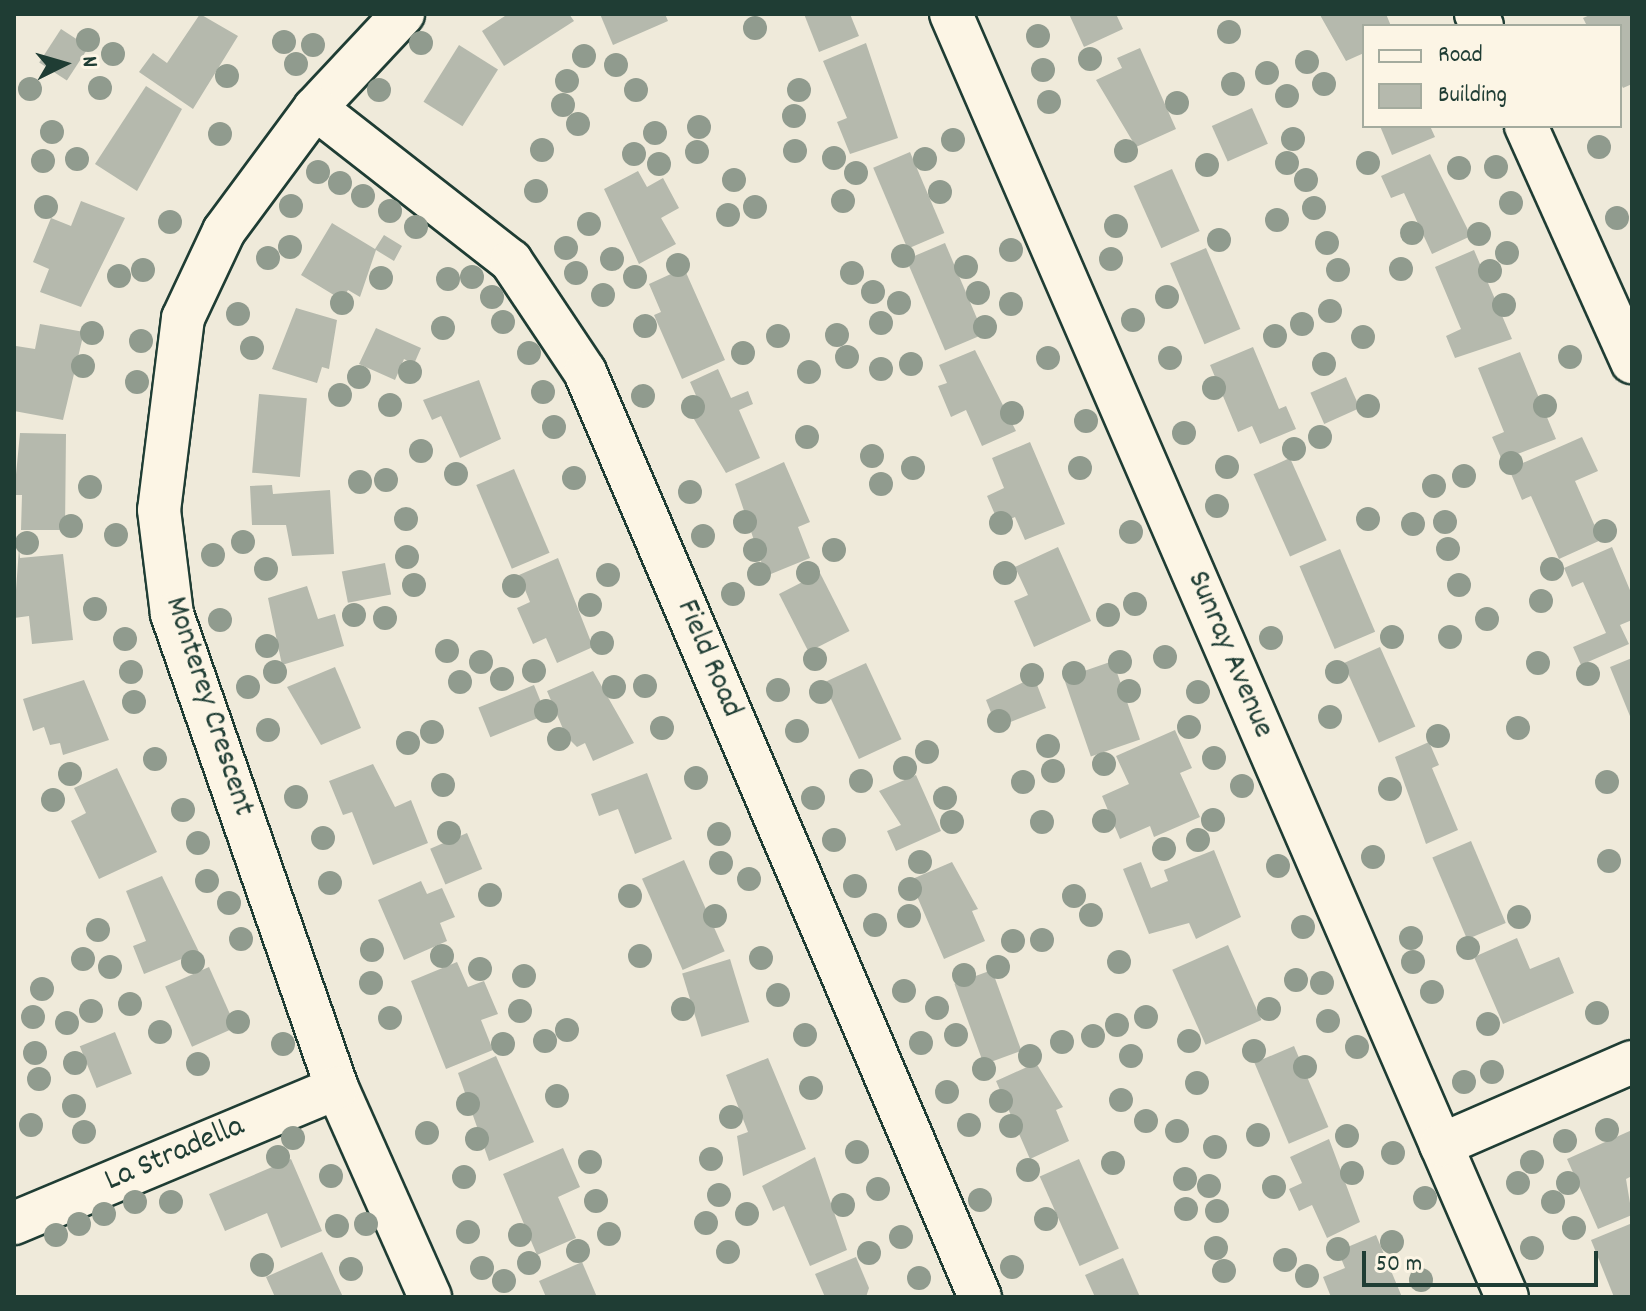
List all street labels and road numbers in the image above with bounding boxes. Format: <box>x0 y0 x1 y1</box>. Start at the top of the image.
street label: Sunray Avenue <box>1177 566 1281 744</box>
street label: Monterey Crescent <box>154 592 262 822</box>
street label: Field Road <box>666 594 750 724</box>
street label: La Stradella <box>100 1108 250 1202</box>

